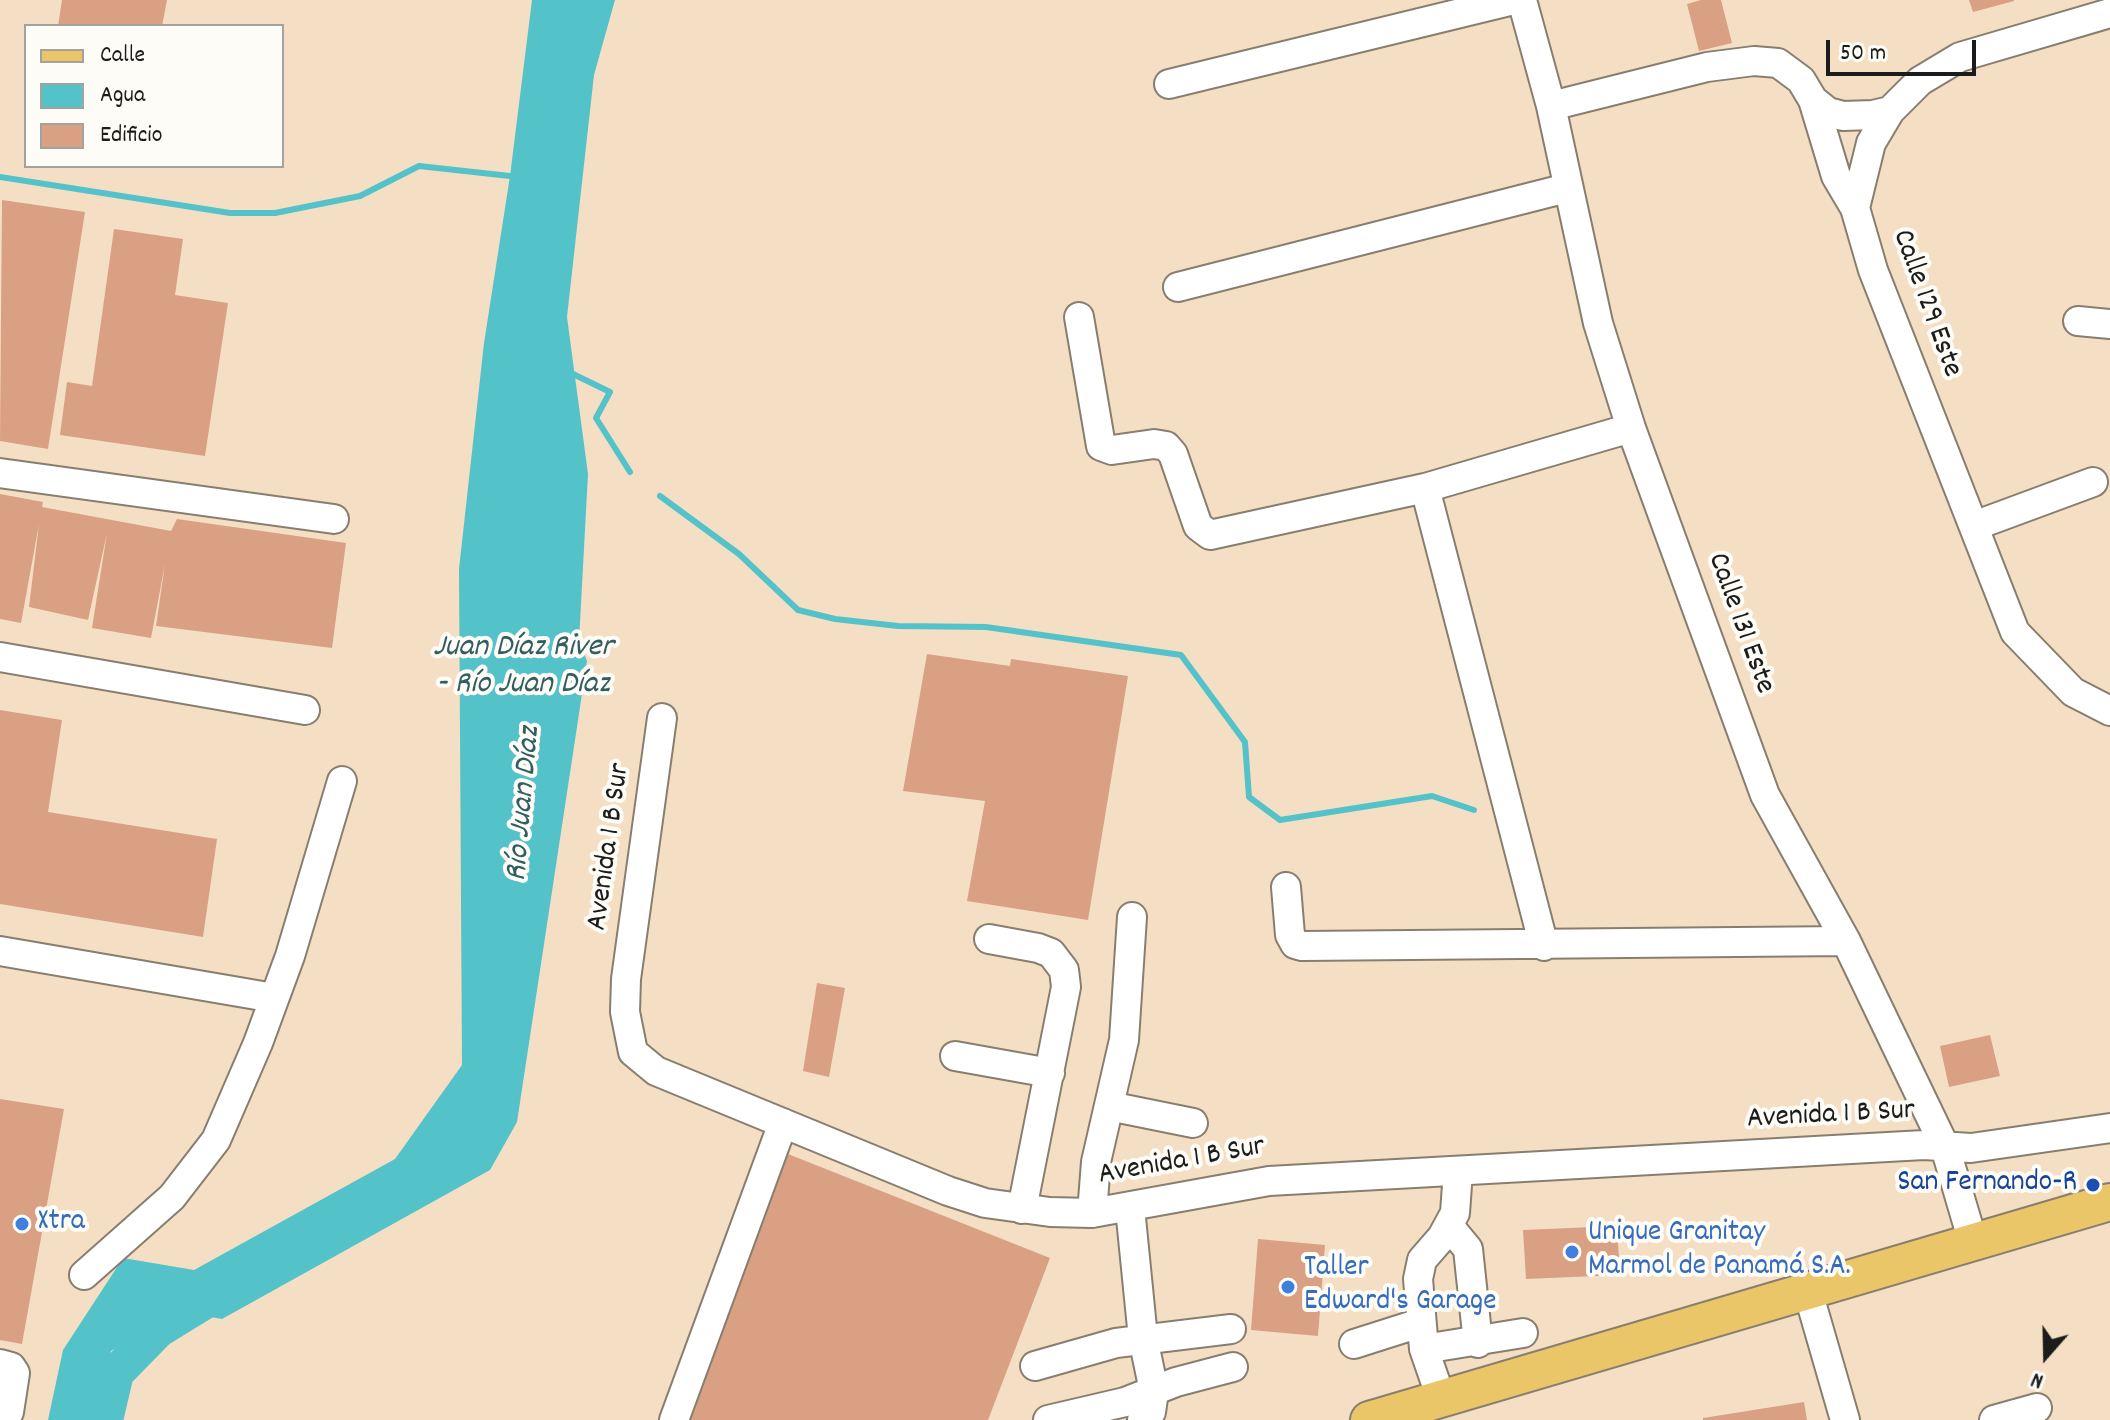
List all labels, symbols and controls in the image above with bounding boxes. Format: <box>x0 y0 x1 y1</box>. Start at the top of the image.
legend <box>24 24 284 168</box>
scale bar <box>1830 24 1980 74</box>
text: 50 m <box>1840 37 1886 71</box>
text: Calle <box>100 39 145 73</box>
text: Agua <box>100 79 145 113</box>
text: Edificio <box>100 119 162 153</box>
street label: Calle 129 Este <box>1882 225 1968 383</box>
street label: Calle 131 Este <box>1697 549 1781 699</box>
water label: Juan Díaz River - Río Juan Díaz <box>433 631 613 706</box>
water label: Río Juan Díaz <box>500 725 552 883</box>
street label: Avenida 1 B Sur <box>581 761 641 933</box>
street label: Avenida 1 B Sur <box>1746 1095 1916 1139</box>
street label: Avenida 1 B Sur <box>1096 1131 1268 1195</box>
place label: San Fernando-R <box>1897 1167 2077 1203</box>
marker: San Fernando-R <box>2084 1176 2102 1194</box>
place label: Xtra <box>38 1206 85 1242</box>
marker: Xtra <box>13 1215 31 1233</box>
place label: Unique Granitay Marmol de Panamá S.A. <box>1588 1217 1851 1288</box>
marker: Unique Granitay Marmol de Panamá S.A. <box>1563 1243 1581 1261</box>
place label: Taller Edward's Garage <box>1304 1252 1496 1322</box>
marker: Taller Edward's Garage <box>1279 1278 1297 1296</box>
north arrow <box>2006 1316 2086 1396</box>
text: N <box>2027 1363 2048 1395</box>

